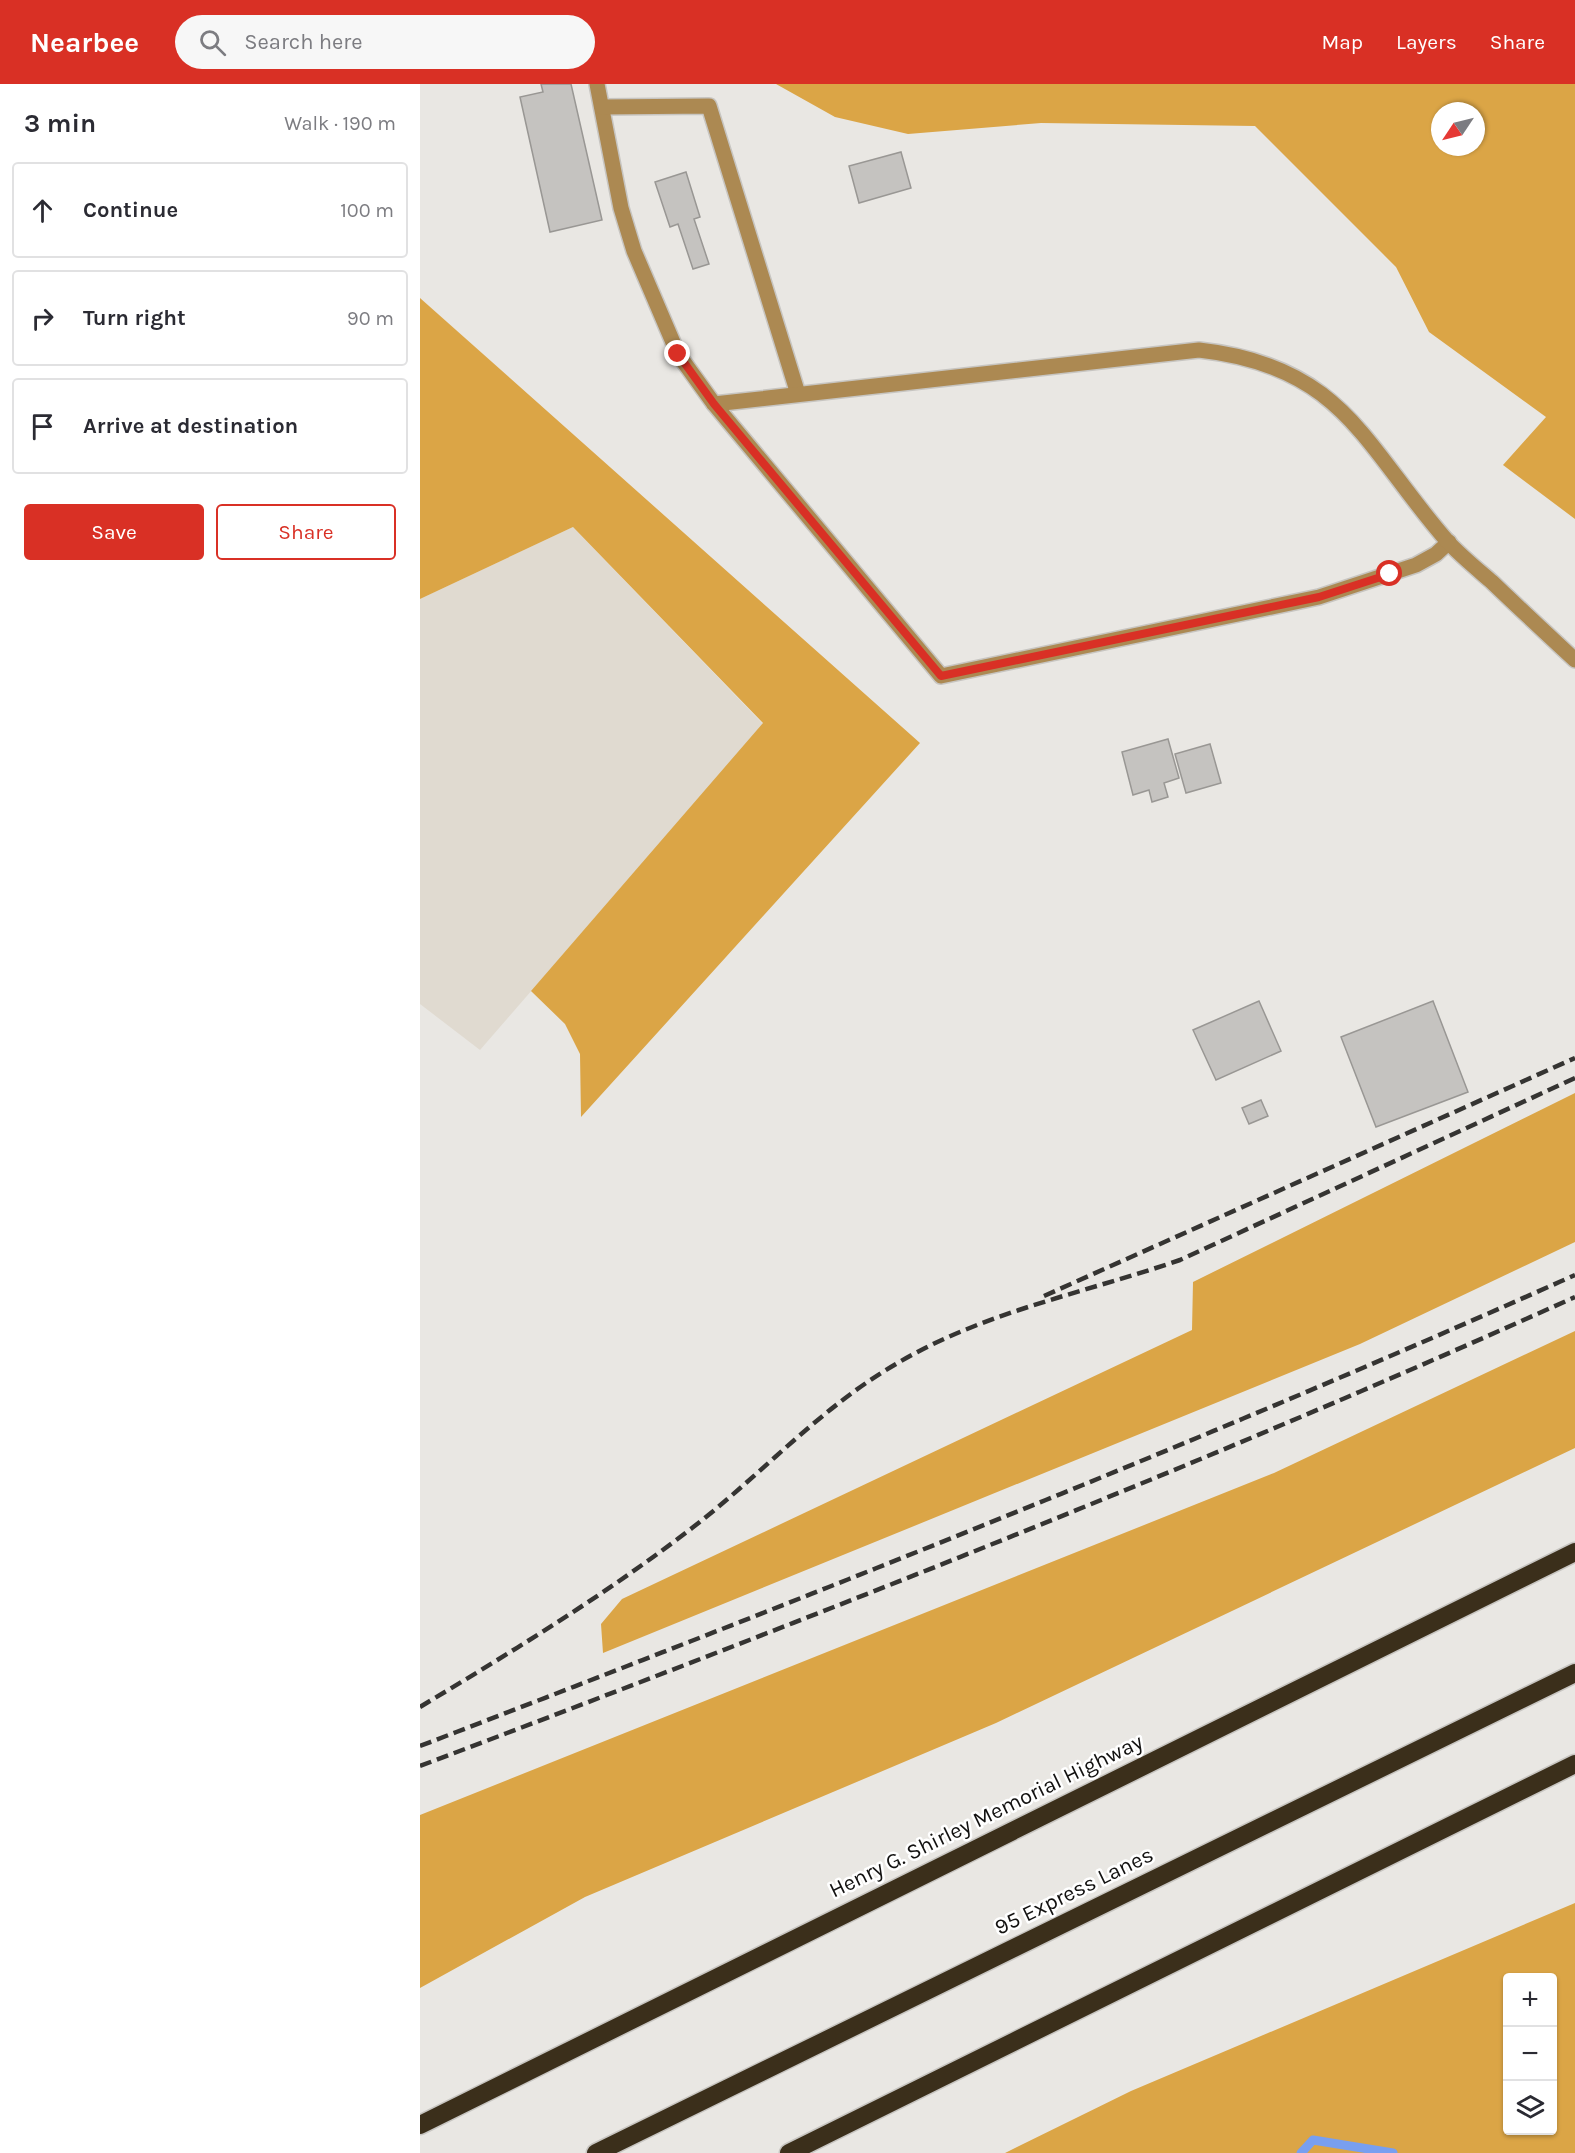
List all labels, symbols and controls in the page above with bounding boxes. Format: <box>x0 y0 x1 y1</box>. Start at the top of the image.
search box <box>175 15 595 69</box>
text: Nearbee <box>30 26 139 59</box>
icon: search <box>196 26 229 59</box>
text: Search here <box>244 29 363 55</box>
text: Map <box>1321 30 1363 54</box>
text: Layers <box>1396 30 1457 54</box>
text: Share <box>1490 30 1545 54</box>
north arrow <box>1431 102 1485 156</box>
text: 3 min <box>24 108 96 139</box>
text: Walk · 190 m <box>284 112 396 135</box>
icon: ahead <box>26 194 59 227</box>
text: Continue <box>83 197 178 223</box>
text: 100 m <box>340 199 394 222</box>
icon: right <box>26 302 59 335</box>
text: Turn right <box>83 305 186 331</box>
text: 90 m <box>347 307 394 330</box>
route end <box>664 340 690 366</box>
icon: arrive <box>26 410 59 443</box>
text: Arrive at destination <box>83 413 298 439</box>
button: Save <box>24 504 204 560</box>
button: Share <box>216 504 396 560</box>
route start <box>1376 560 1402 586</box>
street label: Henry G. Shirley Memorial Highway <box>825 1729 1147 1903</box>
street label: 95 Express Lanes <box>991 1841 1157 1941</box>
map controls <box>1503 1973 1557 2135</box>
button: + <box>1503 1973 1557 2027</box>
button: − <box>1503 2027 1557 2081</box>
button: layers <box>1503 2081 1557 2135</box>

